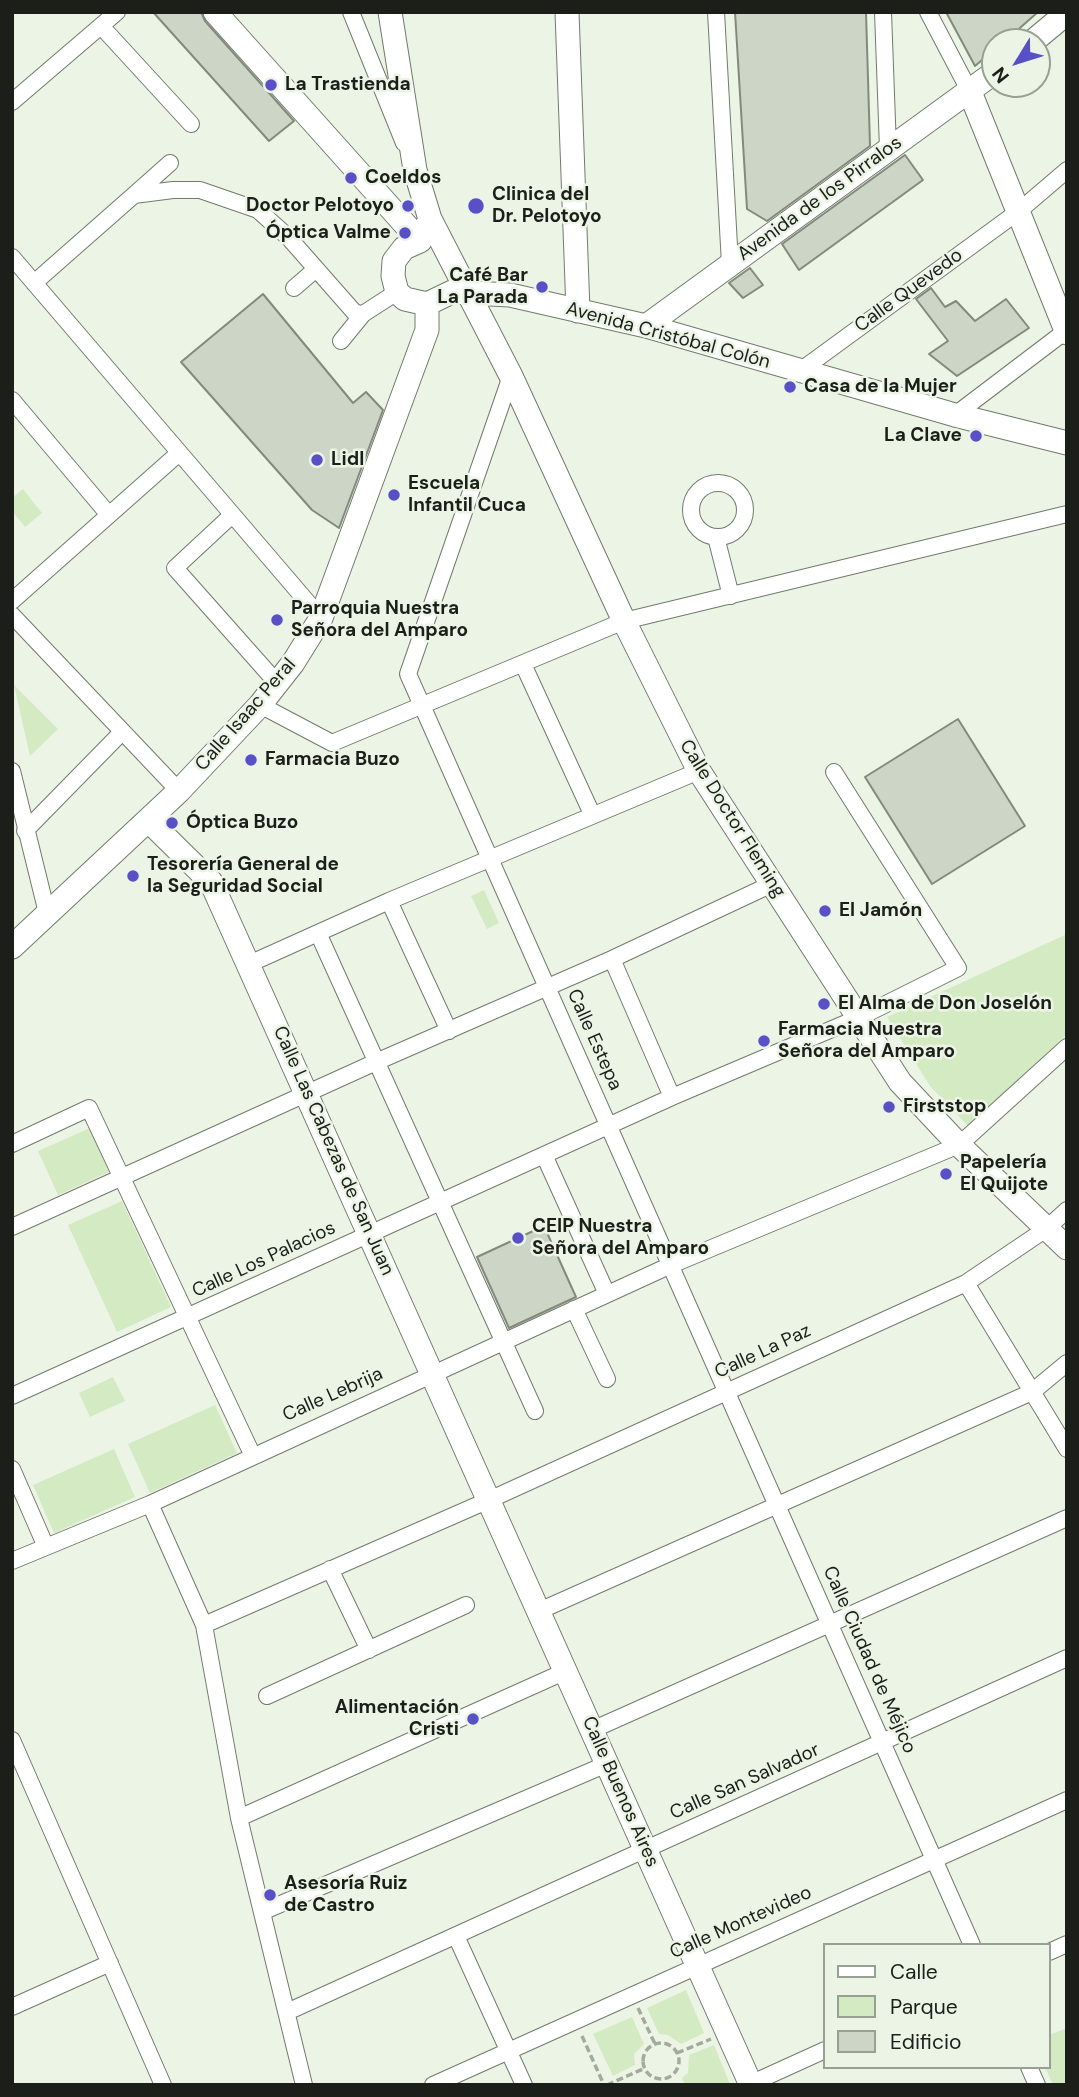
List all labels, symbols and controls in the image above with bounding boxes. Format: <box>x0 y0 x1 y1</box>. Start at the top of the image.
north arrow <box>981 28 1051 98</box>
text: N <box>987 62 1015 88</box>
place label: La Trastienda <box>285 74 411 96</box>
marker: La Trastienda <box>263 77 279 93</box>
street label: Avenida de los Pirralos <box>733 132 907 266</box>
place label: Coeldos <box>365 167 441 189</box>
marker: Coeldos <box>343 170 359 186</box>
place label: Clinica del Dr. Pelotoyo <box>492 184 602 228</box>
place label: Doctor Pelotoyo <box>246 195 394 217</box>
marker: Clinica del Dr. Pelotoyo <box>466 196 486 216</box>
marker: Doctor Pelotoyo <box>400 198 416 214</box>
place label: Óptica Valme <box>266 222 391 244</box>
marker: Óptica Valme <box>397 225 413 241</box>
street label: Calle Quevedo <box>851 244 967 338</box>
place label: Café Bar La Parada <box>437 265 528 309</box>
marker: Café Bar La Parada <box>534 279 550 295</box>
street label: Avenida Cristóbal Colón <box>563 298 773 374</box>
place label: Casa de la Mujer <box>804 376 957 398</box>
marker: Casa de la Mujer <box>782 379 798 395</box>
place label: La Clave <box>884 425 962 447</box>
marker: La Clave <box>968 428 984 444</box>
place label: Lidl <box>331 449 364 471</box>
marker: Lidl <box>309 452 325 468</box>
place label: Escuela Infantil Cuca <box>408 473 526 517</box>
marker: Escuela Infantil Cuca <box>386 487 402 503</box>
place label: Parroquia Nuestra Señora del Amparo <box>291 598 468 642</box>
marker: Parroquia Nuestra Señora del Amparo <box>269 612 285 628</box>
street label: Calle Isaac Peral <box>191 654 301 776</box>
street label: Calle Doctor Fleming <box>674 736 790 902</box>
place label: Farmacia Buzo <box>265 749 400 771</box>
marker: Farmacia Buzo <box>243 752 259 768</box>
place label: Óptica Buzo <box>186 812 298 834</box>
marker: Óptica Buzo <box>164 815 180 831</box>
place label: Tesorería General de la Seguridad Social <box>147 854 339 898</box>
marker: Tesorería General de la Seguridad Social <box>125 868 141 884</box>
place label: El Jamón <box>839 900 922 922</box>
marker: El Jamón <box>817 903 833 919</box>
street label: Calle Estepa <box>562 986 626 1094</box>
place label: El Alma de Don Joselón <box>838 993 1052 1015</box>
marker: El Alma de Don Joselón <box>816 996 832 1012</box>
place label: Farmacia Nuestra Señora del Amparo <box>778 1019 955 1063</box>
street label: Calle Las Cabezas de San Juan <box>268 1023 398 1279</box>
marker: Farmacia Nuestra Señora del Amparo <box>756 1033 772 1049</box>
place label: Firststop <box>903 1096 986 1118</box>
marker: Firststop <box>881 1099 897 1115</box>
place label: Papelería El Quijote <box>960 1152 1048 1196</box>
marker: Papelería El Quijote <box>938 1166 954 1182</box>
place label: CEIP Nuestra Señora del Amparo <box>532 1216 709 1260</box>
street label: Calle Los Palacios <box>189 1217 339 1303</box>
marker: CEIP Nuestra Señora del Amparo <box>510 1230 526 1246</box>
street label: Calle La Paz <box>711 1320 815 1384</box>
street label: Calle Lebrija <box>279 1363 387 1427</box>
street label: Calle Ciudad de Méjico <box>817 1563 921 1757</box>
place label: Alimentación Cristi <box>335 1697 459 1741</box>
marker: Alimentación Cristi <box>465 1711 481 1727</box>
street label: Calle Buenos Aires <box>577 1713 663 1871</box>
street label: Calle San Salvador <box>667 1739 823 1825</box>
place label: Asesoría Ruiz de Castro <box>284 1873 407 1917</box>
street label: Calle Montevideo <box>667 1882 815 1964</box>
marker: Asesoría Ruiz de Castro <box>262 1887 278 1903</box>
legend <box>824 1943 1051 2069</box>
text: Calle <box>890 1958 938 1986</box>
text: Parque <box>890 1993 958 2021</box>
text: Edificio <box>890 2028 961 2056</box>

